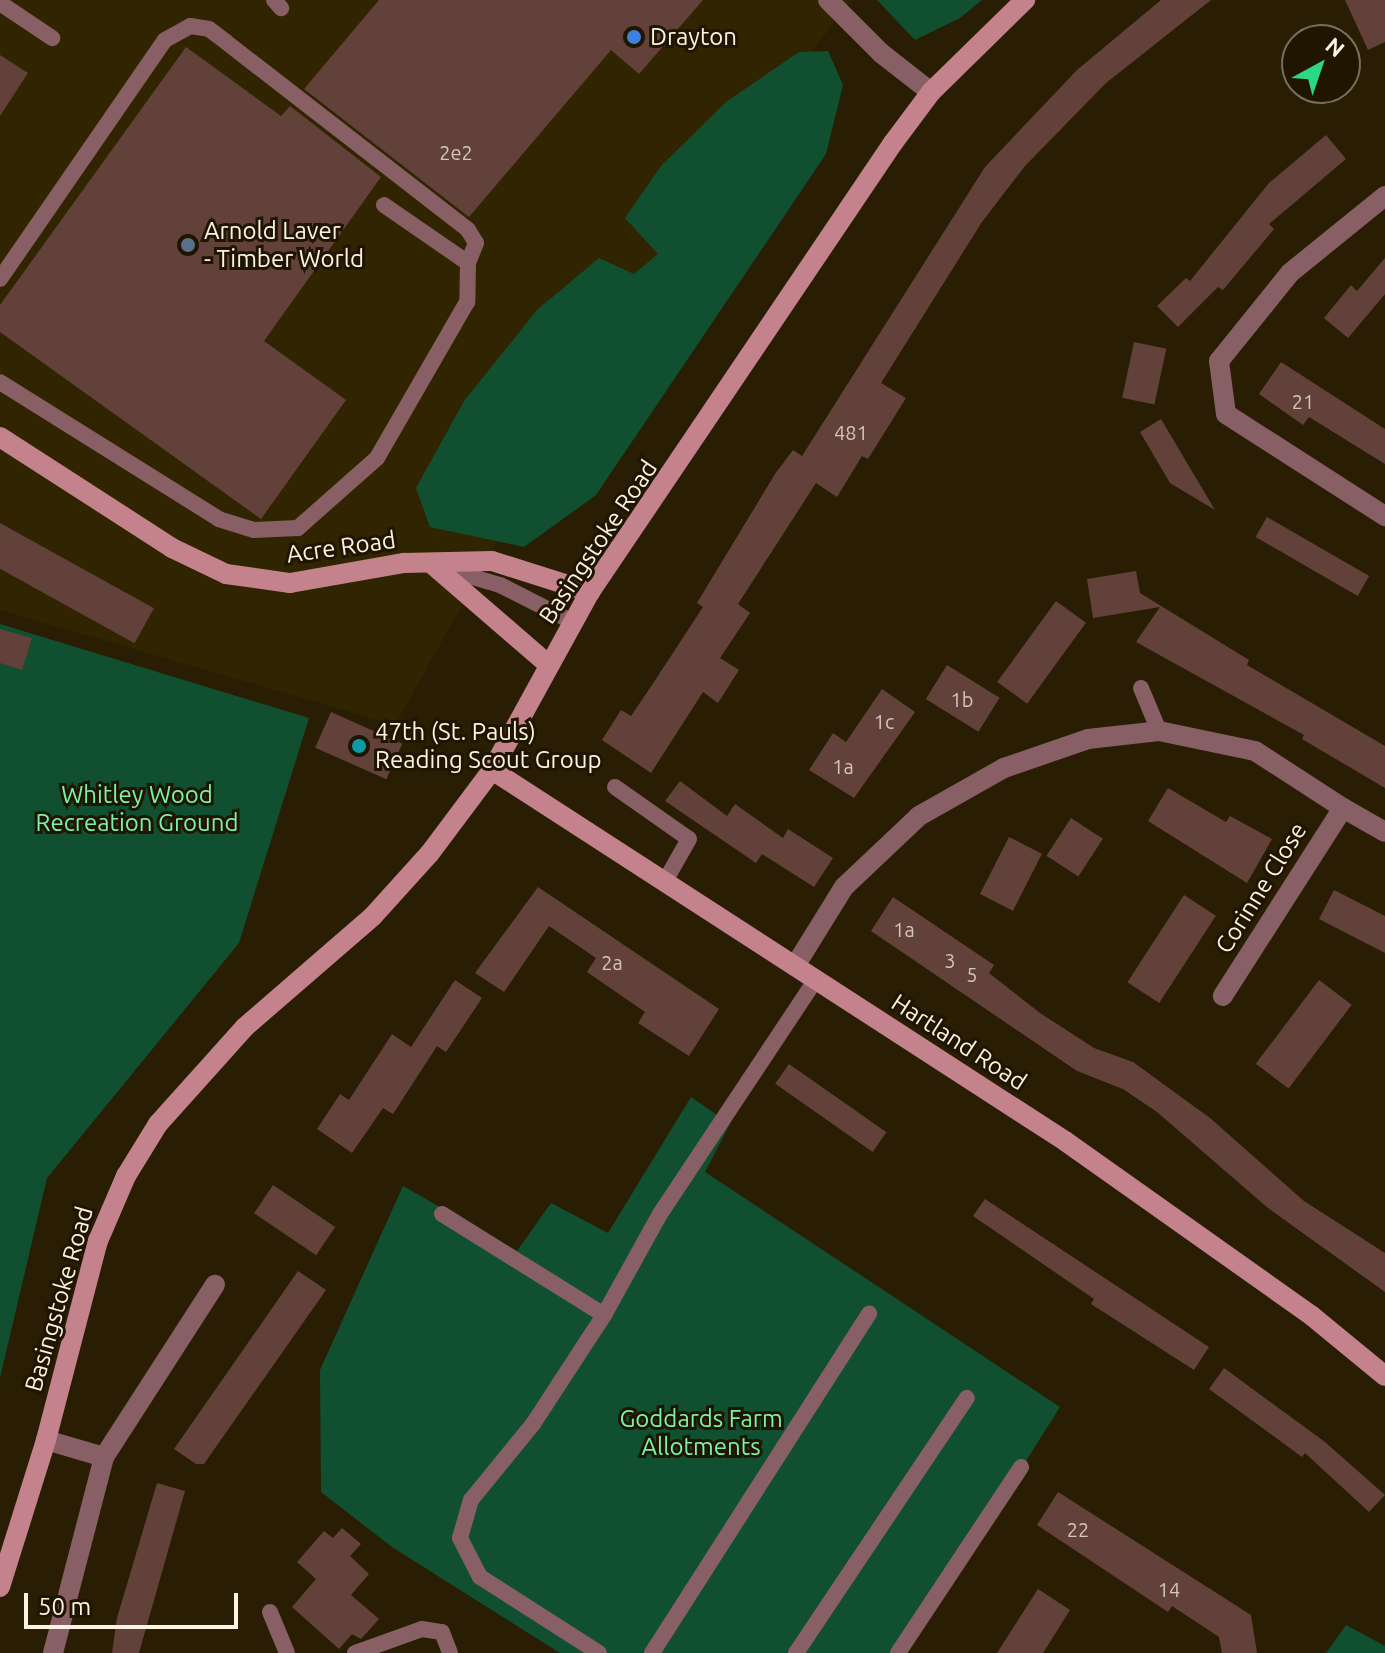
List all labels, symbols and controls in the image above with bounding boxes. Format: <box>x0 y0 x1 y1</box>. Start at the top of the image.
place label: Drayton <box>650 23 737 51</box>
north arrow <box>1281 24 1361 104</box>
marker: Drayton <box>625 28 643 46</box>
text: N <box>1321 32 1350 62</box>
house number: 2e2 <box>439 140 473 164</box>
place label: Arnold Laver - Timber World <box>204 217 364 273</box>
marker: Arnold Laver - Timber World <box>179 236 197 254</box>
house number: 21 <box>1292 389 1314 413</box>
house number: 481 <box>834 420 868 444</box>
street label: Basingstoke Road <box>533 455 663 629</box>
street label: Acre Road <box>285 525 397 569</box>
house number: 1b <box>951 687 973 711</box>
house number: 1c <box>874 709 894 733</box>
place label: 47th (St. Pauls) Reading Scout Group <box>375 718 601 774</box>
marker: 47th (St. Pauls) Reading Scout Group <box>350 737 368 755</box>
house number: 1a <box>832 754 854 778</box>
park label: Whitley Wood Recreation Ground <box>36 781 238 837</box>
street label: Corinne Close <box>1209 817 1313 959</box>
house number: 1a <box>893 917 915 941</box>
house number: 3 <box>944 948 956 972</box>
house number: 2a <box>601 950 623 974</box>
house number: 5 <box>966 962 978 986</box>
street label: Hartland Road <box>886 988 1032 1096</box>
street label: Basingstoke Road <box>19 1203 99 1395</box>
park label: Goddards Farm Allotments <box>619 1405 783 1461</box>
house number: 22 <box>1067 1517 1089 1541</box>
scale bar <box>28 1577 242 1627</box>
house number: 14 <box>1158 1577 1180 1601</box>
text: 50 m <box>38 1593 91 1620</box>

